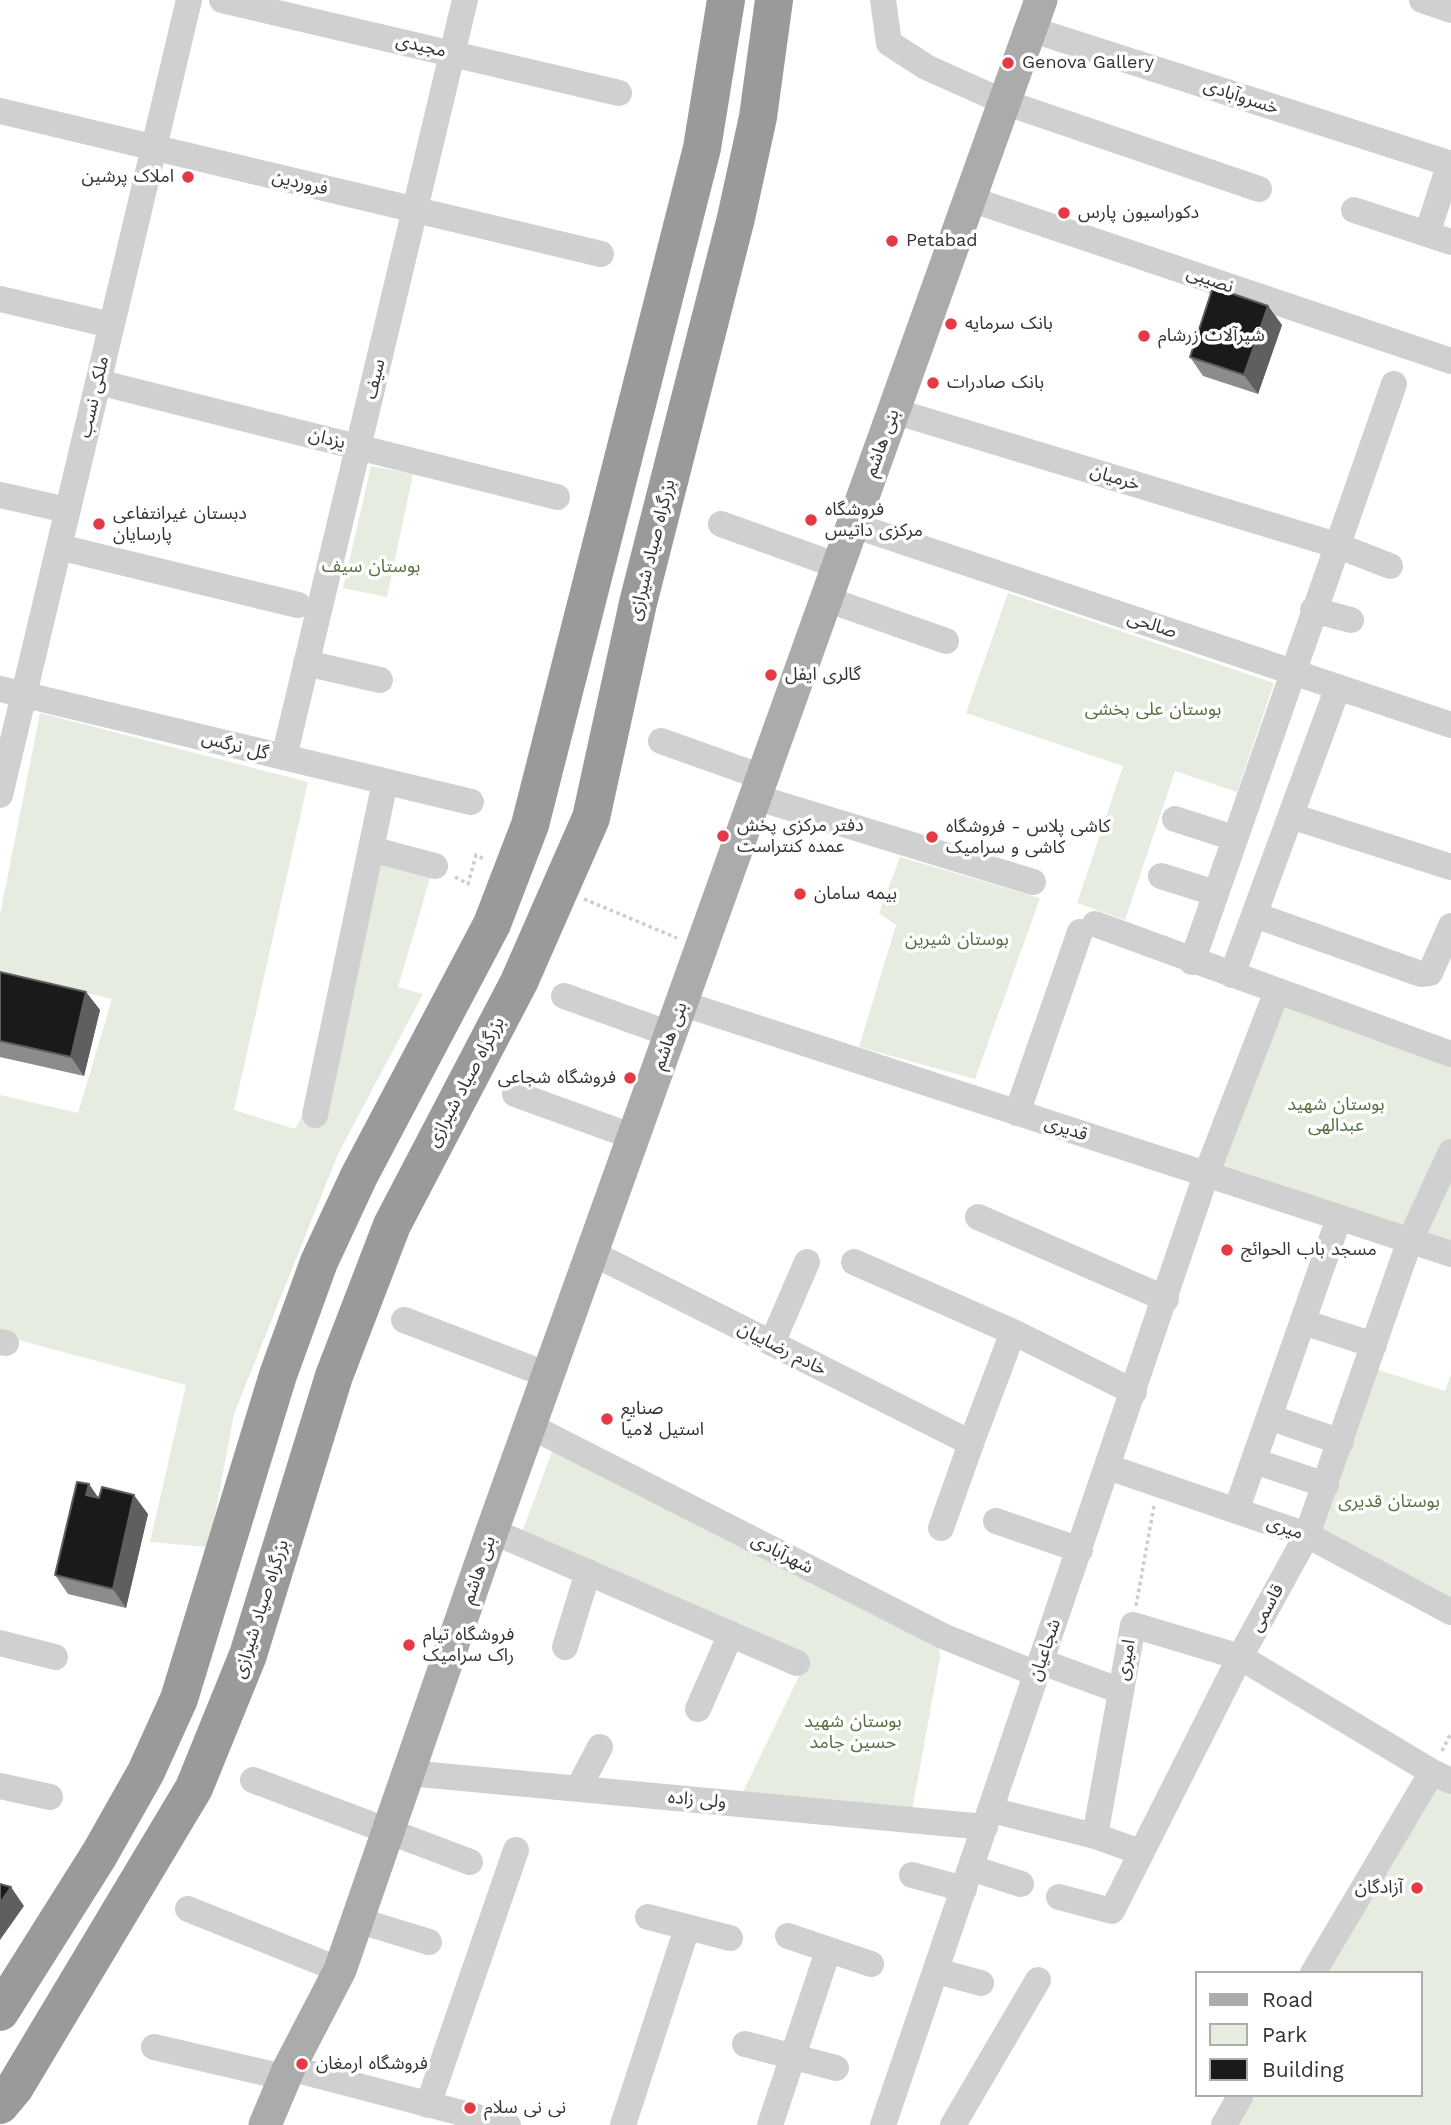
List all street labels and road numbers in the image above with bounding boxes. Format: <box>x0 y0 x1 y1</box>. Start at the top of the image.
street label: مجیدی <box>394 30 448 62</box>
street label: خسروآبادی <box>1201 75 1281 119</box>
street label: فروردین <box>270 166 330 200</box>
street label: نصیبی <box>1184 262 1236 298</box>
street label: ملکی نسب <box>74 354 114 440</box>
street label: سیف <box>360 357 390 401</box>
street label: بنی هاشم <box>860 406 904 480</box>
street label: یزدان <box>306 424 348 454</box>
street label: خرمیان <box>1088 460 1142 496</box>
street label: بزرگراه صیاد شیرازی <box>624 477 680 623</box>
street label: صالحی <box>1124 607 1180 643</box>
street label: گل نرگس <box>199 727 271 765</box>
street label: بنی هاشم <box>648 999 692 1073</box>
street label: بزرگراه صیاد شیرازی <box>423 1013 509 1151</box>
street label: قدیری <box>1042 1112 1090 1146</box>
street label: خادم رضاییان <box>734 1317 830 1381</box>
street label: میری <box>1264 1512 1306 1544</box>
street label: شهرآبادی <box>747 1529 817 1579</box>
street label: بنی هاشم <box>457 1533 501 1607</box>
street label: بزرگراه صیاد شیرازی <box>228 1537 294 1681</box>
street label: قاسمی <box>1245 1580 1289 1636</box>
street label: شجاعیان <box>1024 1616 1066 1684</box>
street label: امیری <box>1112 1638 1140 1682</box>
street label: ولی زاده <box>667 1787 727 1813</box>

